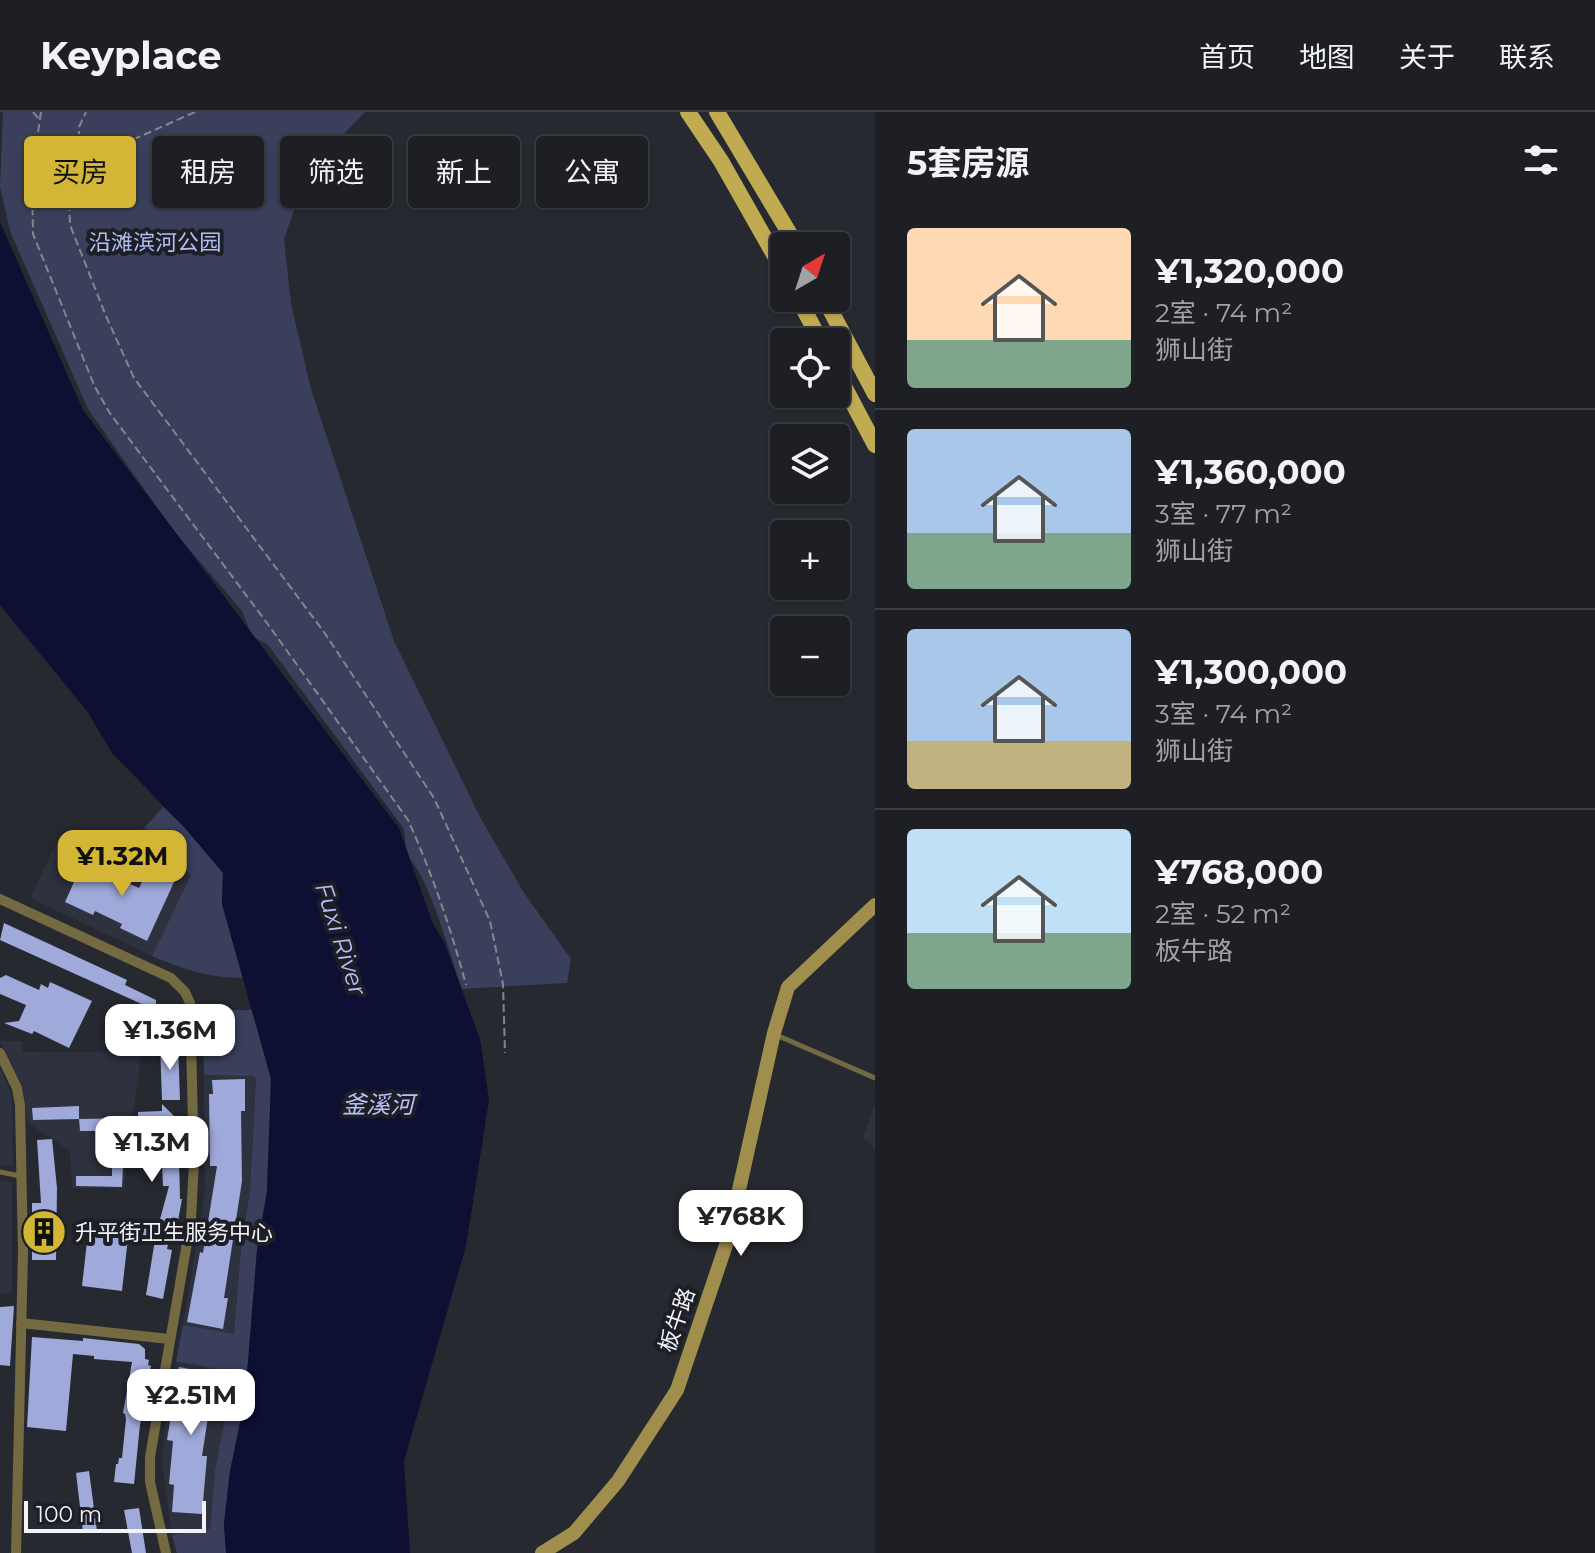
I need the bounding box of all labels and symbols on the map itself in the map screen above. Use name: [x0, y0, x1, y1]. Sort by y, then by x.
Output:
park label: 沿滩滨河公园: [89, 229, 221, 256]
north arrow: [770, 232, 850, 312]
pin: ¥1.32M: [57, 830, 187, 898]
water label: Fuxi River: [309, 879, 373, 1000]
pin: ¥1.36M: [105, 1004, 235, 1072]
water label: 釜溪河: [342, 1090, 418, 1119]
pin: ¥1.3M: [96, 1116, 208, 1184]
pin: ¥768K: [685, 1190, 797, 1258]
building icon: 升平街卫生服务中心: [20, 1208, 68, 1256]
place label: 升平街卫生服务中心: [75, 1219, 273, 1246]
street label: 板牛路: [653, 1284, 701, 1356]
pin: ¥2.51M: [126, 1369, 256, 1437]
scale bar: [24, 1497, 206, 1533]

